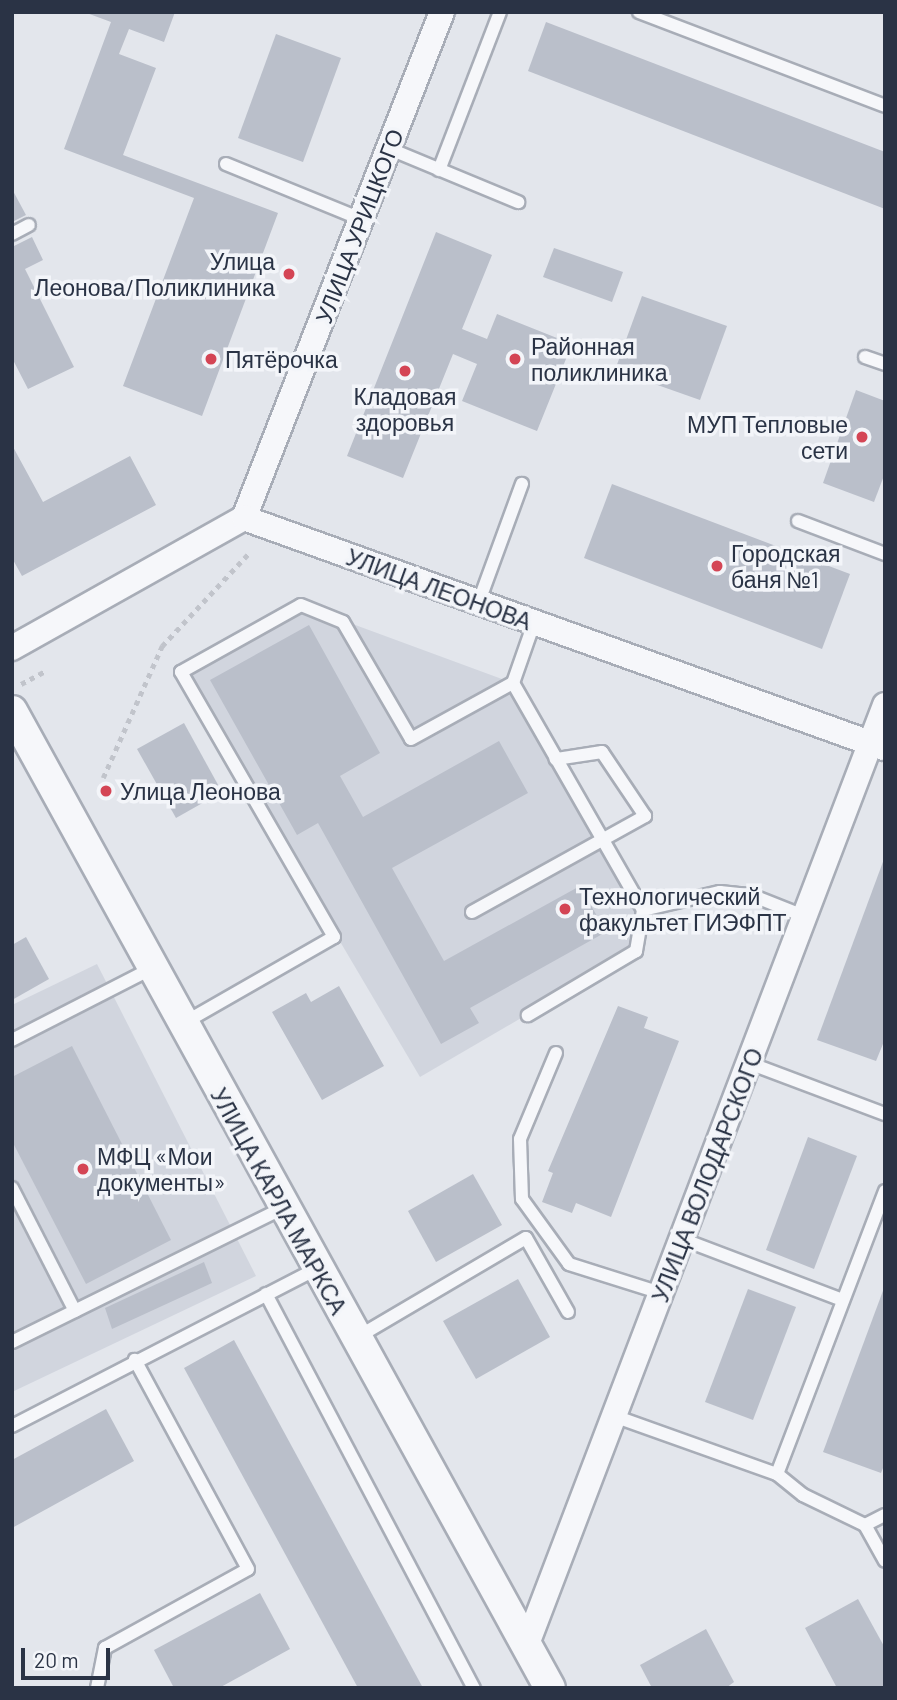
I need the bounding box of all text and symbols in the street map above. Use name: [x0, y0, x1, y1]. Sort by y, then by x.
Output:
street label: УЛИЦА УРИЦКОГО: [309, 125, 409, 327]
place label: Улица Леонова/Поликлиника: [34, 247, 275, 301]
marker: Улица Леонова/Поликлиника: [281, 266, 297, 282]
place label: Районная поликлиника: [531, 332, 668, 386]
place label: Пятёрочка: [225, 345, 338, 373]
marker: Районная поликлиника: [505, 349, 525, 369]
marker: Пятёрочка: [203, 351, 219, 367]
marker: Кладовая здоровья: [397, 363, 413, 379]
place label: Кладовая здоровья: [353, 382, 457, 436]
place label: МУП Тепловые сети: [687, 410, 848, 464]
marker: МУП Тепловые сети: [854, 429, 870, 445]
place label: Городская баня №1: [731, 539, 841, 593]
street label: УЛИЦА ЛЕОНОВА: [343, 543, 535, 635]
marker: Городская баня №1: [709, 558, 725, 574]
place label: Улица Леонова: [120, 777, 281, 805]
marker: Улица Леонова: [98, 783, 114, 799]
place label: Технологический факультет ГИЭФПТ: [579, 882, 787, 936]
marker: Технологический факультет ГИЭФПТ: [557, 901, 573, 917]
street label: УЛИЦА ВОЛОДАРСКОГО: [646, 1044, 768, 1306]
street label: УЛИЦА КАРЛА МАРКСА: [205, 1083, 353, 1319]
place label: МФЦ «Мои документы»: [97, 1142, 226, 1196]
marker: МФЦ «Мои документы»: [75, 1161, 91, 1177]
scale bar: [24, 1634, 114, 1678]
text: 20 m: [34, 1647, 79, 1672]

